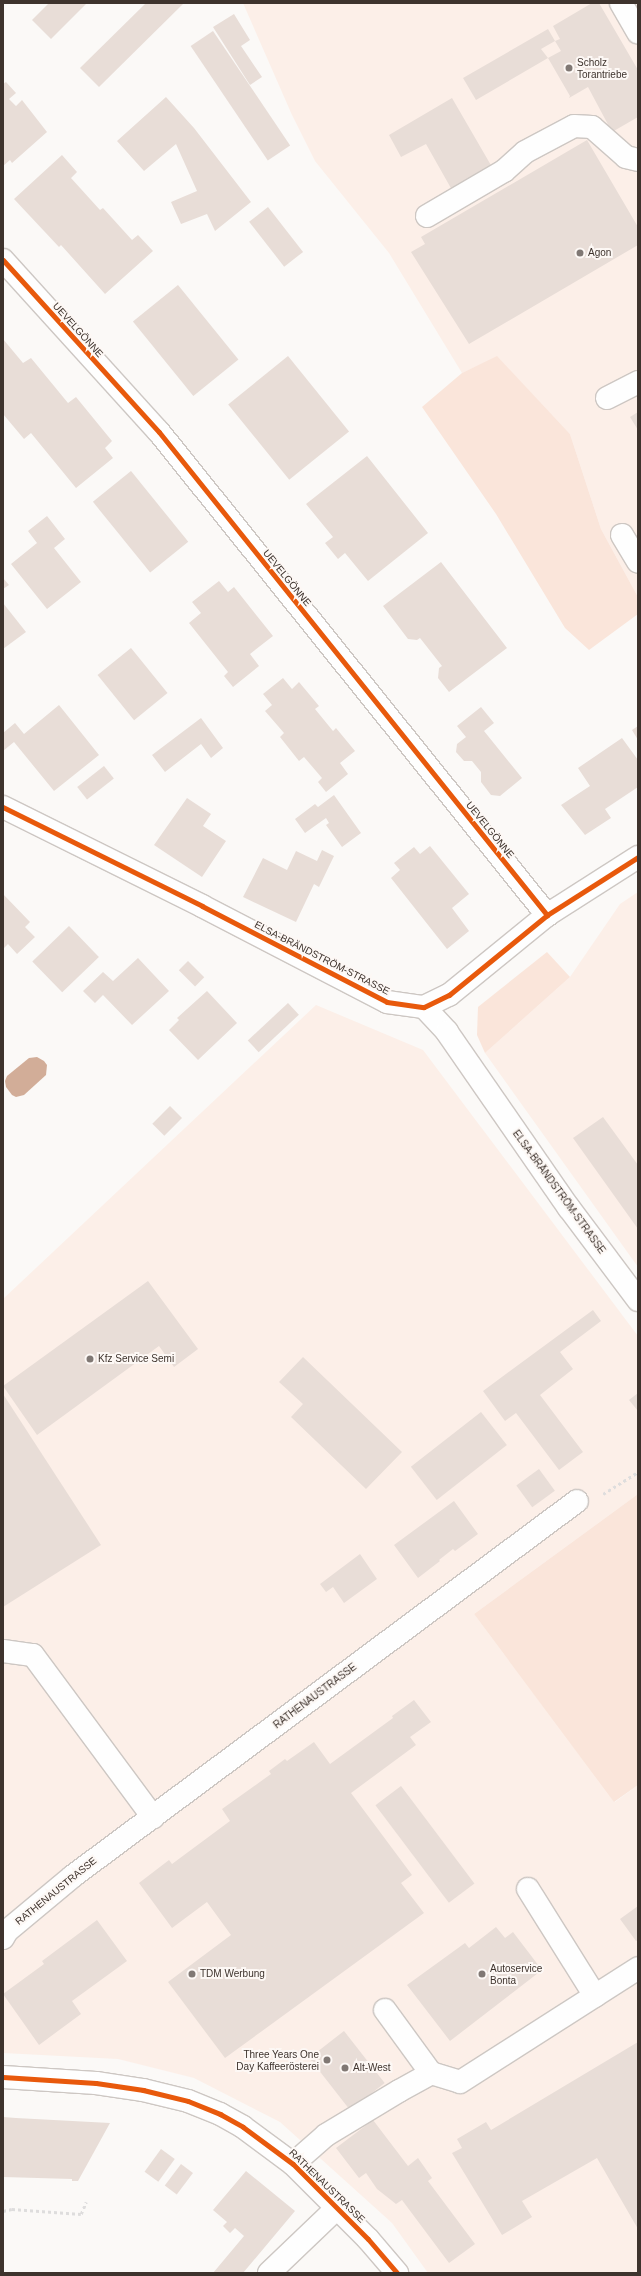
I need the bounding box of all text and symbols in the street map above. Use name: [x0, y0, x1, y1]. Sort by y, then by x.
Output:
place label: Scholz Torantriebe: [577, 56, 627, 80]
marker: Scholz Torantriebe: [564, 63, 574, 73]
place label: Agon: [588, 247, 611, 259]
marker: Agon: [575, 248, 585, 258]
street label: UEVELGÖNNE: [50, 300, 106, 360]
street label: UEVELGÖNNE: [260, 547, 314, 609]
street label: UEVELGÖNNE: [463, 799, 517, 861]
street label: ELSA-BRÄNDSTRÖM-STRASSE: [252, 919, 392, 997]
street label: ELSA-BRÄNDSTRÖM-STRASSE: [510, 1128, 608, 1256]
place label: Kfz Service Semi: [98, 1353, 174, 1365]
marker: Kfz Service Semi: [85, 1354, 95, 1364]
street label: RATHENAUSTRASSE: [271, 1661, 359, 1731]
street label: RATHENAUSTRASSE: [13, 1855, 99, 1927]
place label: Autoservice Bonta: [490, 1962, 542, 1986]
place label: TDM Werbung: [200, 1968, 265, 1980]
marker: TDM Werbung: [187, 1969, 197, 1979]
marker: Autoservice Bonta: [477, 1969, 487, 1979]
place label: Three Years One Day Kaffeerösterei: [236, 2048, 319, 2072]
marker: Three Years One Day Kaffeerösterei: [322, 2055, 332, 2065]
place label: Alt-West: [353, 2062, 391, 2074]
marker: Alt-West: [340, 2063, 350, 2073]
street label: RATHENAUSTRASSE: [287, 2147, 367, 2225]

